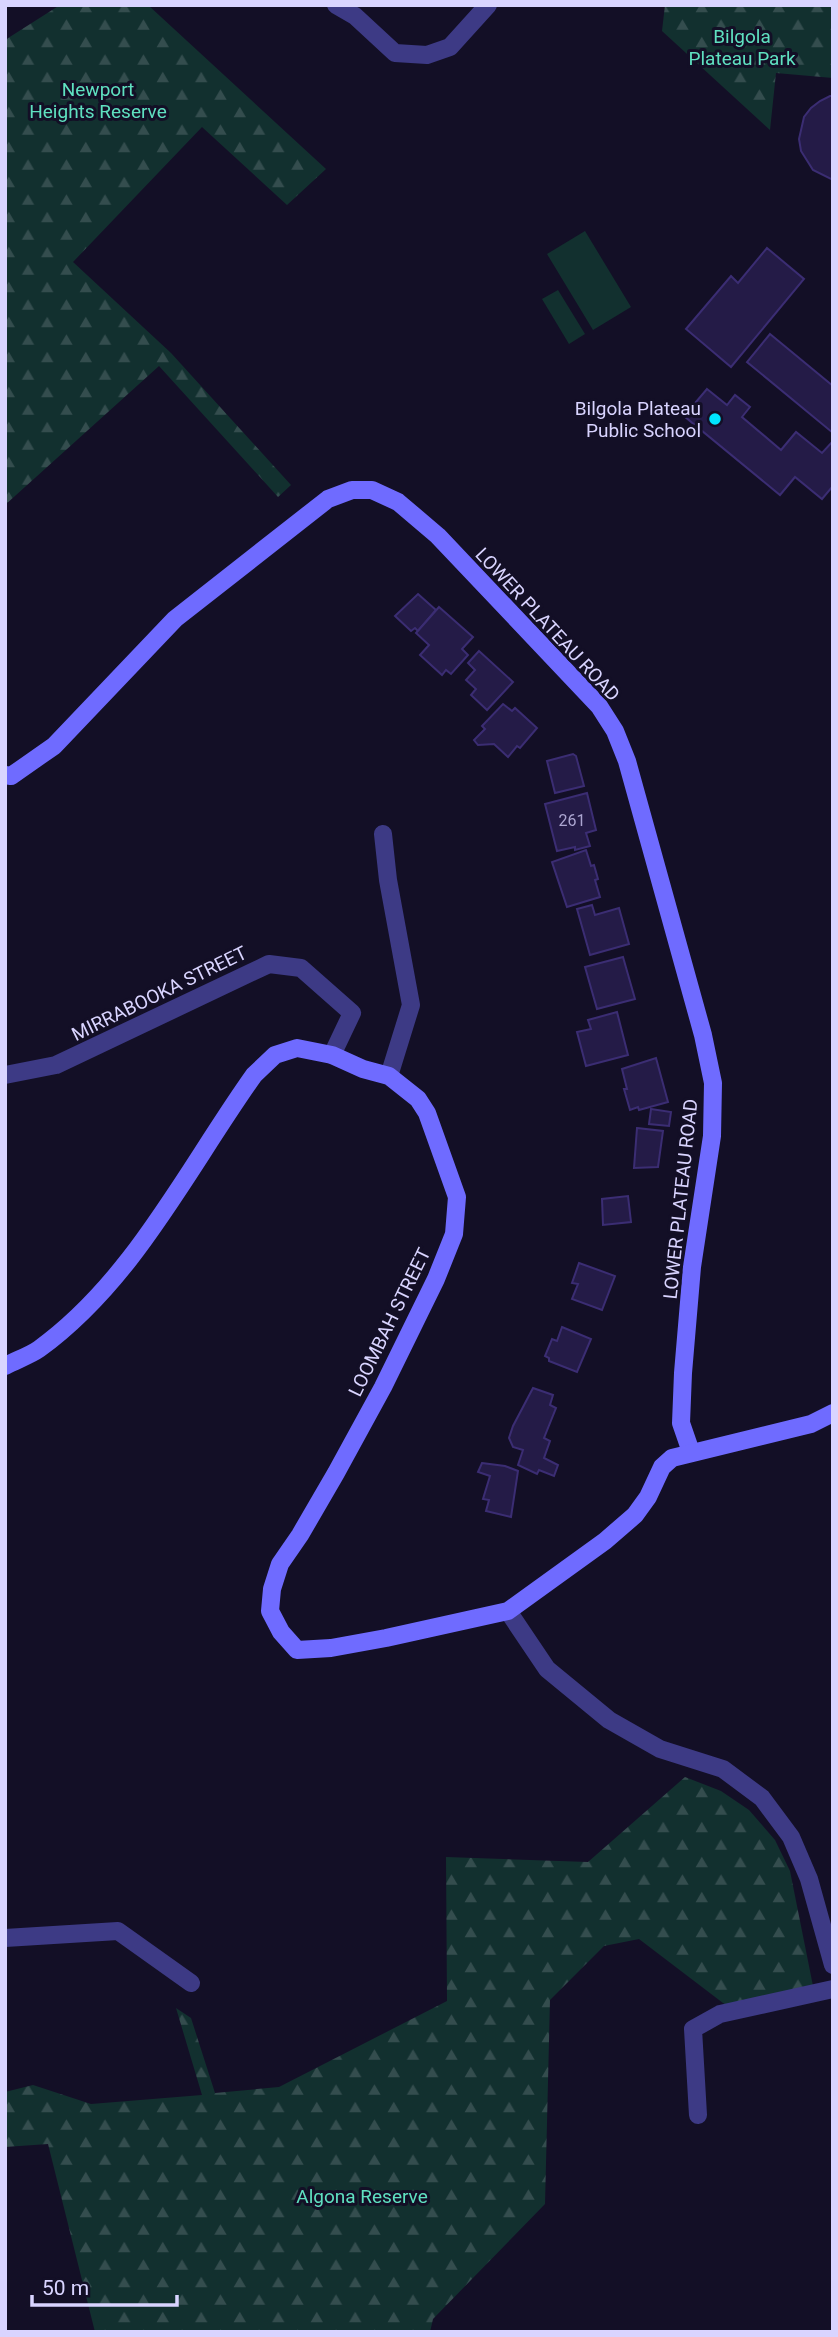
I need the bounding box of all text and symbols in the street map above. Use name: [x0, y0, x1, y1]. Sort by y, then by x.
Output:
park label: Bilgola Plateau Park: [688, 25, 796, 70]
park label: Newport Heights Reserve: [29, 78, 167, 123]
place label: Bilgola Plateau Public School: [575, 397, 701, 442]
marker: Bilgola Plateau Public School: [707, 411, 723, 427]
street label: LOWER PLATEAU ROAD: [471, 543, 625, 706]
house number: 261: [559, 811, 585, 830]
street label: MIRRABOOKA STREET: [68, 941, 251, 1046]
street label: LOWER PLATEAU ROAD: [659, 1098, 702, 1300]
street label: LOOMBAH STREET: [344, 1244, 435, 1400]
park label: Algona Reserve: [296, 2185, 428, 2208]
scale bar: [32, 2264, 177, 2308]
text: 50 m: [42, 2276, 89, 2300]

